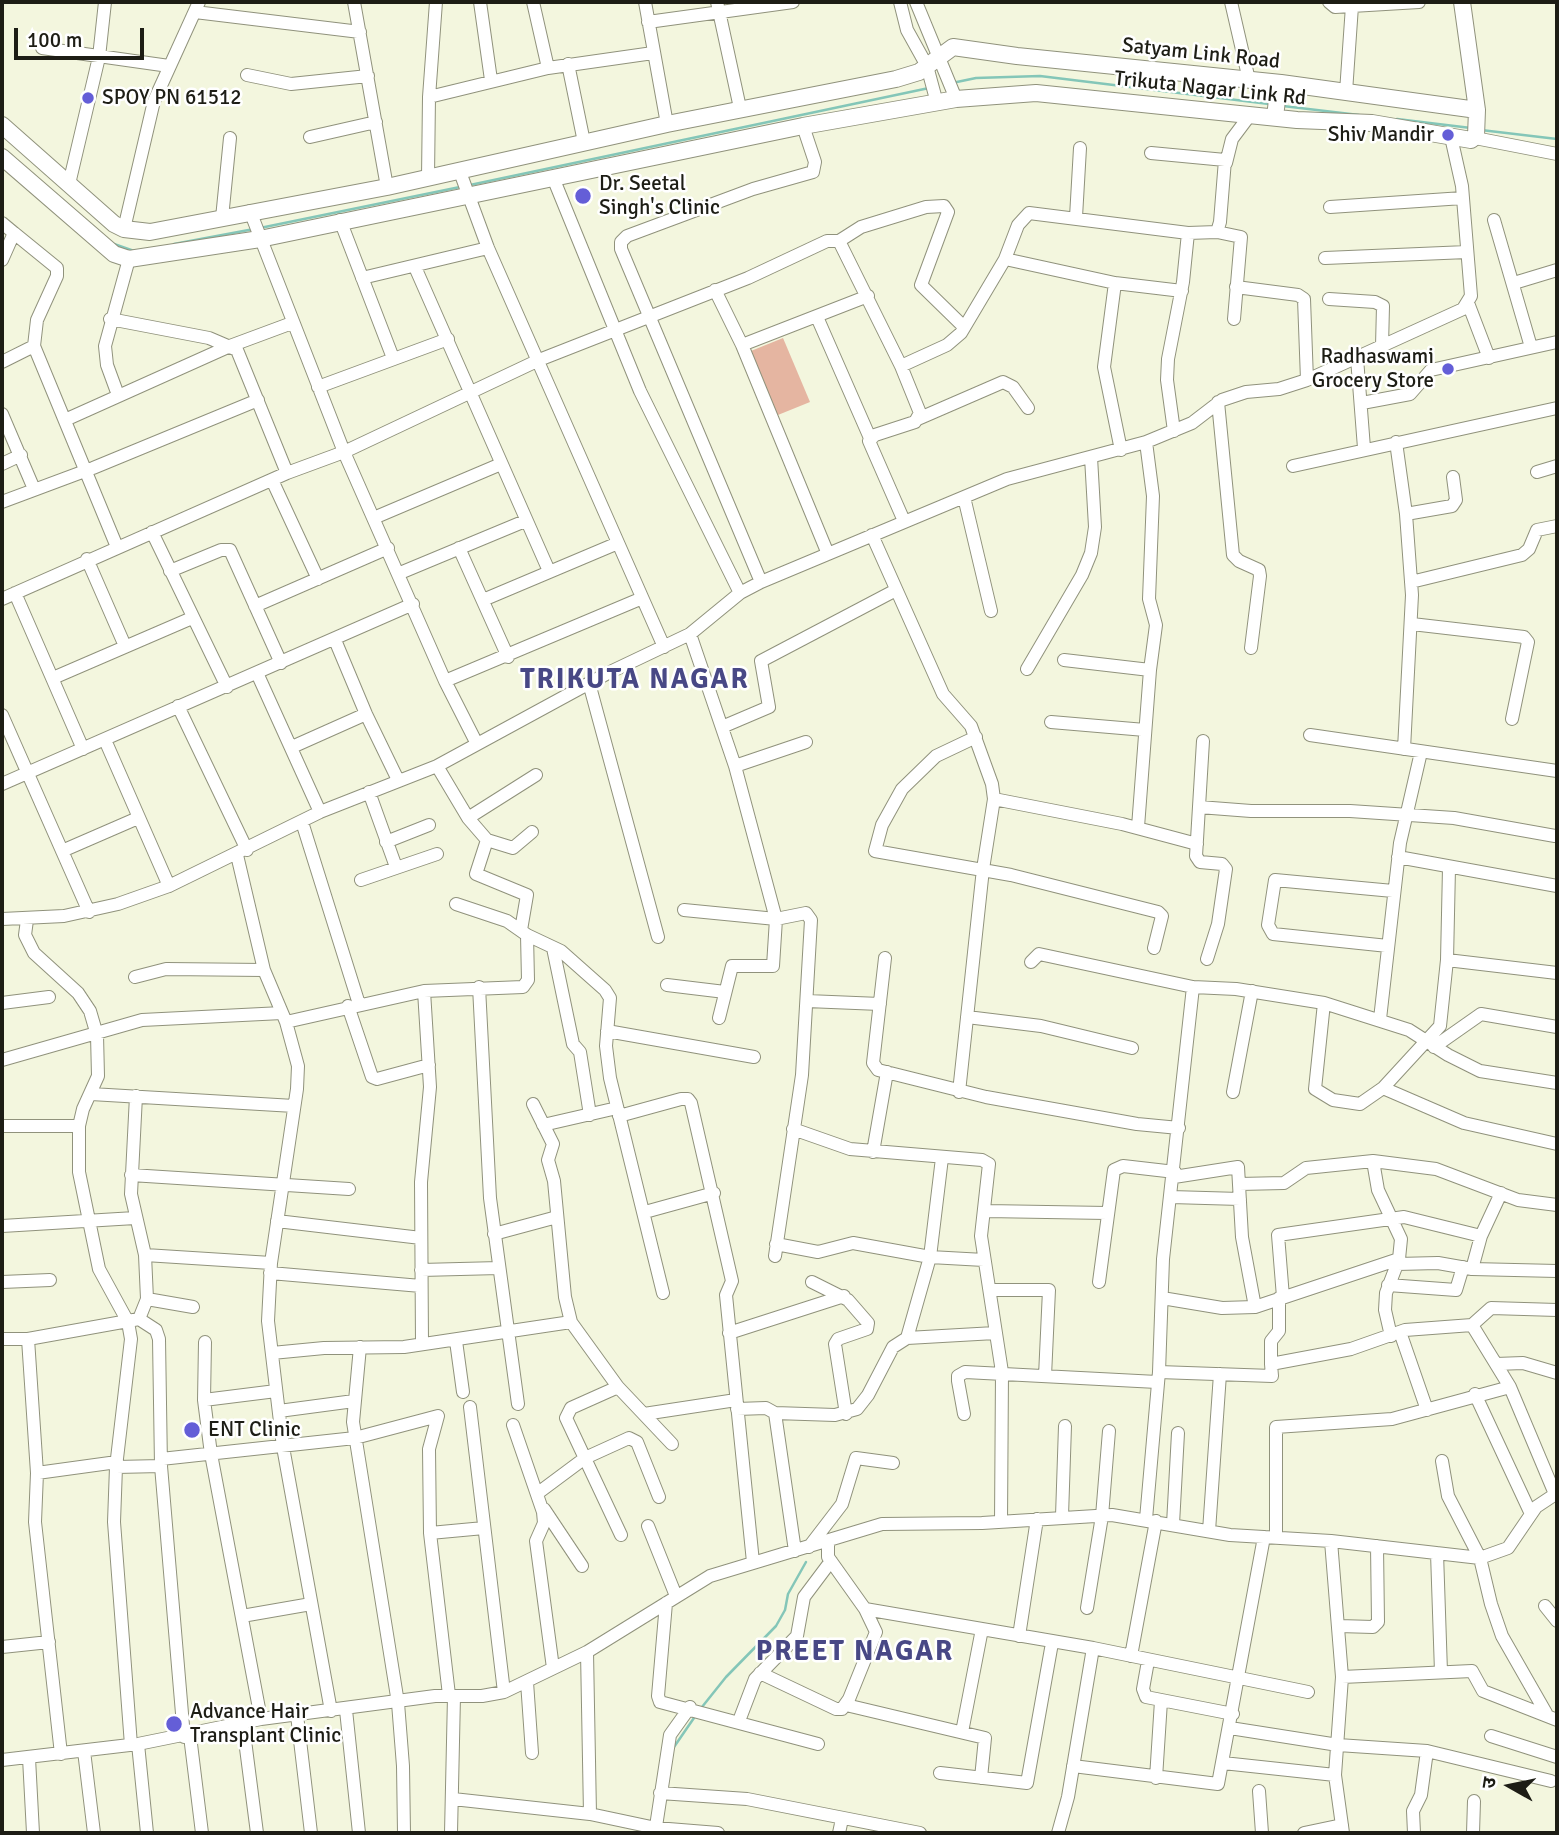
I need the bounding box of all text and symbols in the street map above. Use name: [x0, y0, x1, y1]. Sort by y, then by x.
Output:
scale bar: [18, 14, 147, 58]
text: 100 m: [27, 27, 82, 53]
street label: Satyam Link Road: [1121, 33, 1281, 75]
street label: Trikuta Nagar Link Rd: [1113, 66, 1307, 112]
place label: SPOY PN 61512: [102, 85, 242, 111]
marker: SPOY PN 61512: [80, 90, 96, 106]
place label: Shiv Mandir: [1328, 122, 1434, 148]
marker: Shiv Mandir: [1440, 127, 1456, 143]
place label: Dr. Seetal Singh's Clinic: [599, 171, 720, 221]
marker: Dr. Seetal Singh's Clinic: [573, 186, 593, 206]
place label: Radhaswami Grocery Store: [1312, 344, 1434, 394]
marker: Radhaswami Grocery Store: [1440, 361, 1456, 377]
district label: TRIKUTA NAGAR: [522, 664, 748, 698]
place label: ENT Clinic: [208, 1417, 301, 1443]
marker: ENT Clinic: [182, 1420, 202, 1440]
district label: PREET NAGAR: [757, 1636, 953, 1670]
place label: Advance Hair Transplant Clinic: [190, 1699, 341, 1749]
marker: Advance Hair Transplant Clinic: [164, 1714, 184, 1734]
north arrow: [1475, 1751, 1545, 1821]
text: उ: [1477, 1775, 1502, 1790]

